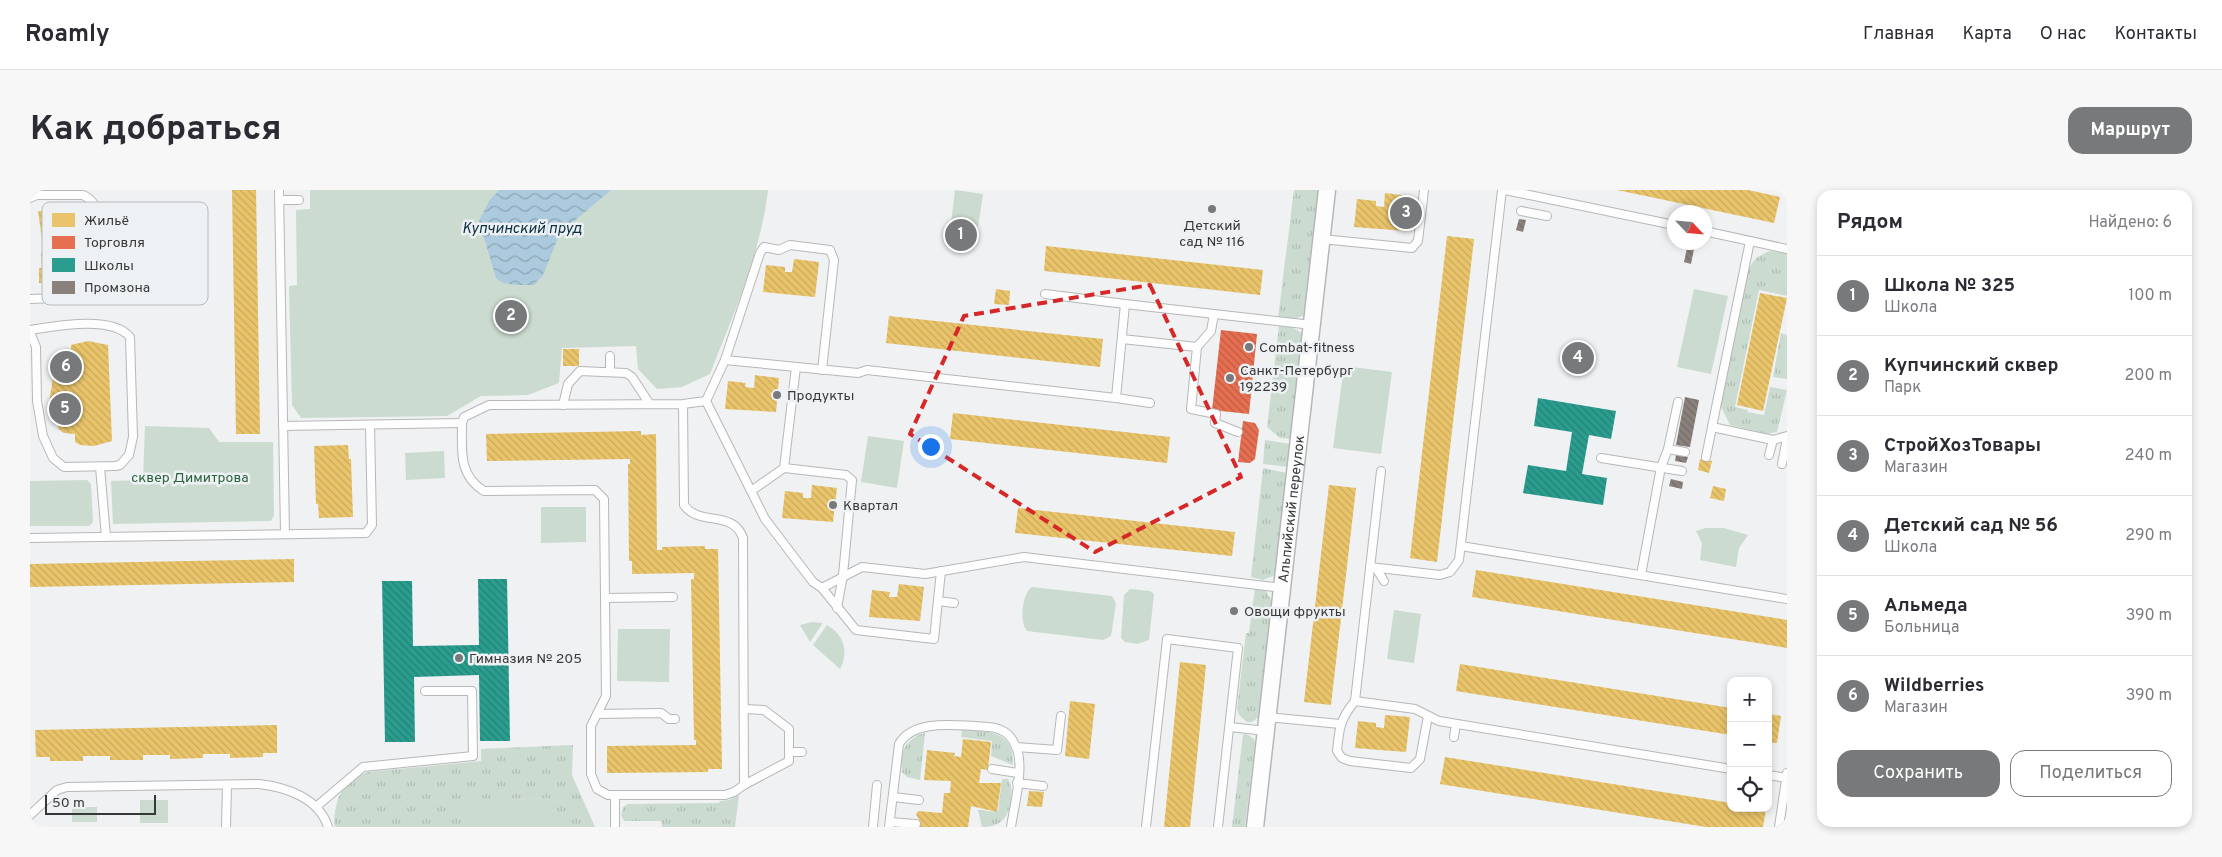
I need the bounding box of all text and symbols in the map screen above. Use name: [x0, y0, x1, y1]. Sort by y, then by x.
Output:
text: Roamly: [25, 20, 110, 50]
text: Главная: [1863, 23, 1934, 46]
text: Карта: [1962, 23, 2012, 46]
text: О нас: [2040, 23, 2086, 46]
text: Контакты: [2114, 23, 2197, 46]
button: Маршрут: [2068, 107, 2192, 154]
text: Как добраться: [30, 108, 282, 152]
pin: 3: [1390, 194, 1422, 232]
legend: [42, 202, 208, 305]
marker: Детский сад № 116: [1206, 203, 1218, 215]
north arrow: [1667, 205, 1712, 250]
text: Рядом: [1837, 209, 1903, 236]
text: Жильё: [84, 213, 129, 230]
text: Найдено: 6: [2089, 213, 2172, 233]
pin: 1: [945, 216, 977, 254]
place label: Детский сад № 116: [1179, 218, 1245, 251]
water label: Купчинский пруд: [462, 220, 582, 239]
text: Торговля: [84, 235, 145, 252]
text: Школы: [84, 258, 134, 275]
text: Школа № 325: [1884, 274, 2015, 298]
text: Промзона: [84, 280, 150, 297]
text: 1: [1850, 286, 1856, 306]
text: 100 m: [2128, 286, 2172, 306]
pin: 2: [495, 297, 527, 335]
text: Школа: [1884, 298, 1937, 318]
pin: 4: [1562, 339, 1594, 377]
place label: Combat-fitness: [1259, 340, 1355, 357]
marker: Combat-fitness: [1243, 341, 1255, 353]
pin: 6: [50, 348, 82, 386]
text: Купчинский сквер: [1884, 354, 2058, 378]
place label: Санкт-Петербург 192239: [1240, 363, 1353, 396]
text: 2: [1848, 366, 1858, 386]
text: 200 m: [2124, 366, 2172, 386]
marker: Санкт-Петербург 192239: [1224, 372, 1236, 384]
text: Парк: [1884, 378, 1921, 398]
place label: Продукты: [787, 388, 854, 405]
marker: Продукты: [771, 389, 783, 401]
pin: 5: [49, 390, 81, 428]
your location: [918, 434, 944, 460]
street label: Альпийский переулок: [1276, 434, 1309, 584]
text: СтройХозТовары: [1884, 434, 2041, 458]
text: 3: [1848, 446, 1858, 466]
text: 240 m: [2125, 446, 2172, 466]
text: Магазин: [1884, 458, 1948, 478]
park label: сквер Димитрова: [131, 470, 249, 487]
place label: Квартал: [843, 498, 898, 515]
marker: Квартал: [827, 499, 839, 511]
text: Детский сад № 56: [1884, 514, 2058, 538]
text: 4: [1848, 526, 1858, 546]
text: 290 m: [2125, 526, 2172, 546]
text: Школа: [1884, 538, 1937, 558]
text: Альмеда: [1884, 594, 1968, 618]
place label: Овощи фрукты: [1244, 604, 1346, 621]
marker: Овощи фрукты: [1228, 605, 1240, 617]
text: 5: [1848, 606, 1858, 626]
text: 390 m: [2126, 606, 2172, 626]
text: Больница: [1884, 618, 1959, 638]
place label: Гимназия № 205: [469, 651, 582, 668]
marker: Гимназия № 205: [453, 652, 465, 664]
text: Wildberries: [1884, 674, 1984, 698]
map controls: [1727, 677, 1772, 812]
button: +: [1727, 677, 1772, 722]
text: 6: [1848, 686, 1858, 706]
text: 390 m: [2126, 686, 2172, 706]
text: Магазин: [1884, 698, 1948, 718]
button: −: [1727, 722, 1772, 767]
button: Сохранить: [1837, 750, 2000, 797]
button: Поделиться: [2010, 750, 2172, 797]
button: locate: [1727, 767, 1772, 812]
scale bar: [45, 792, 156, 815]
text: 50 m: [52, 795, 85, 812]

